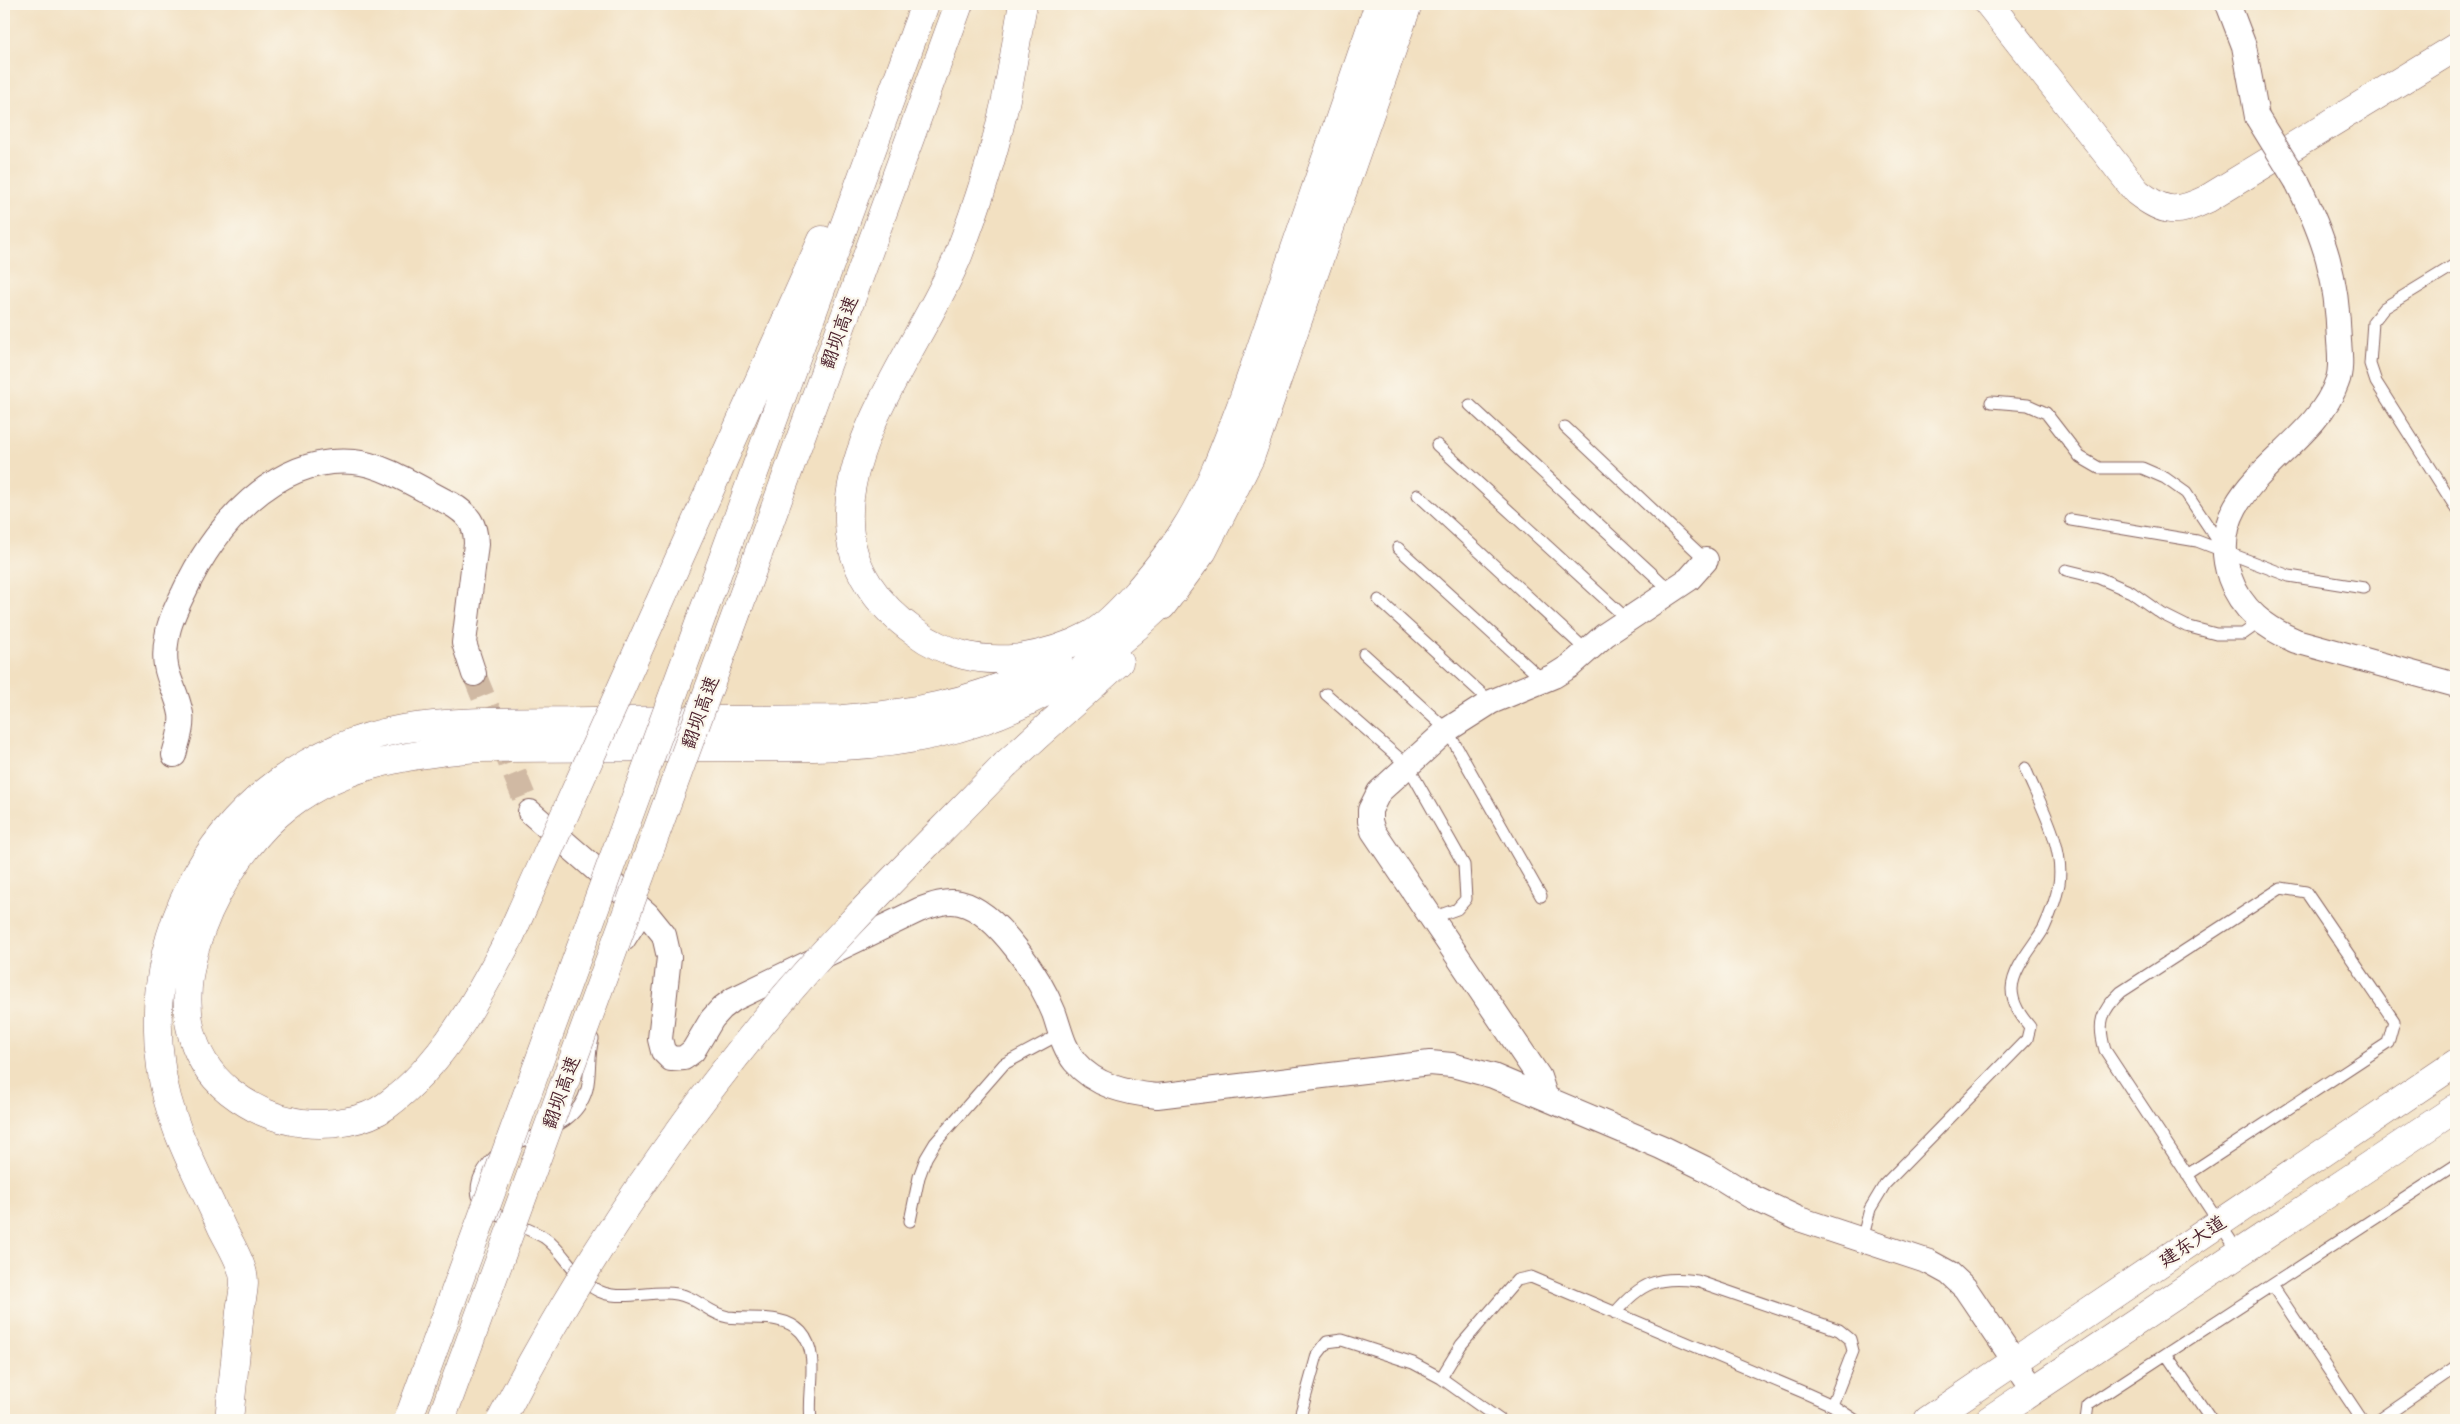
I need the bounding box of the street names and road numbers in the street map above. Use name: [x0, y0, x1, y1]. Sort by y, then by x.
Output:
street label: 翻坝高速: [815, 292, 863, 372]
street label: 翻坝高速: [676, 672, 724, 752]
street label: 翻坝高速: [537, 1052, 585, 1132]
street label: 建东大道: [2154, 1210, 2230, 1272]

